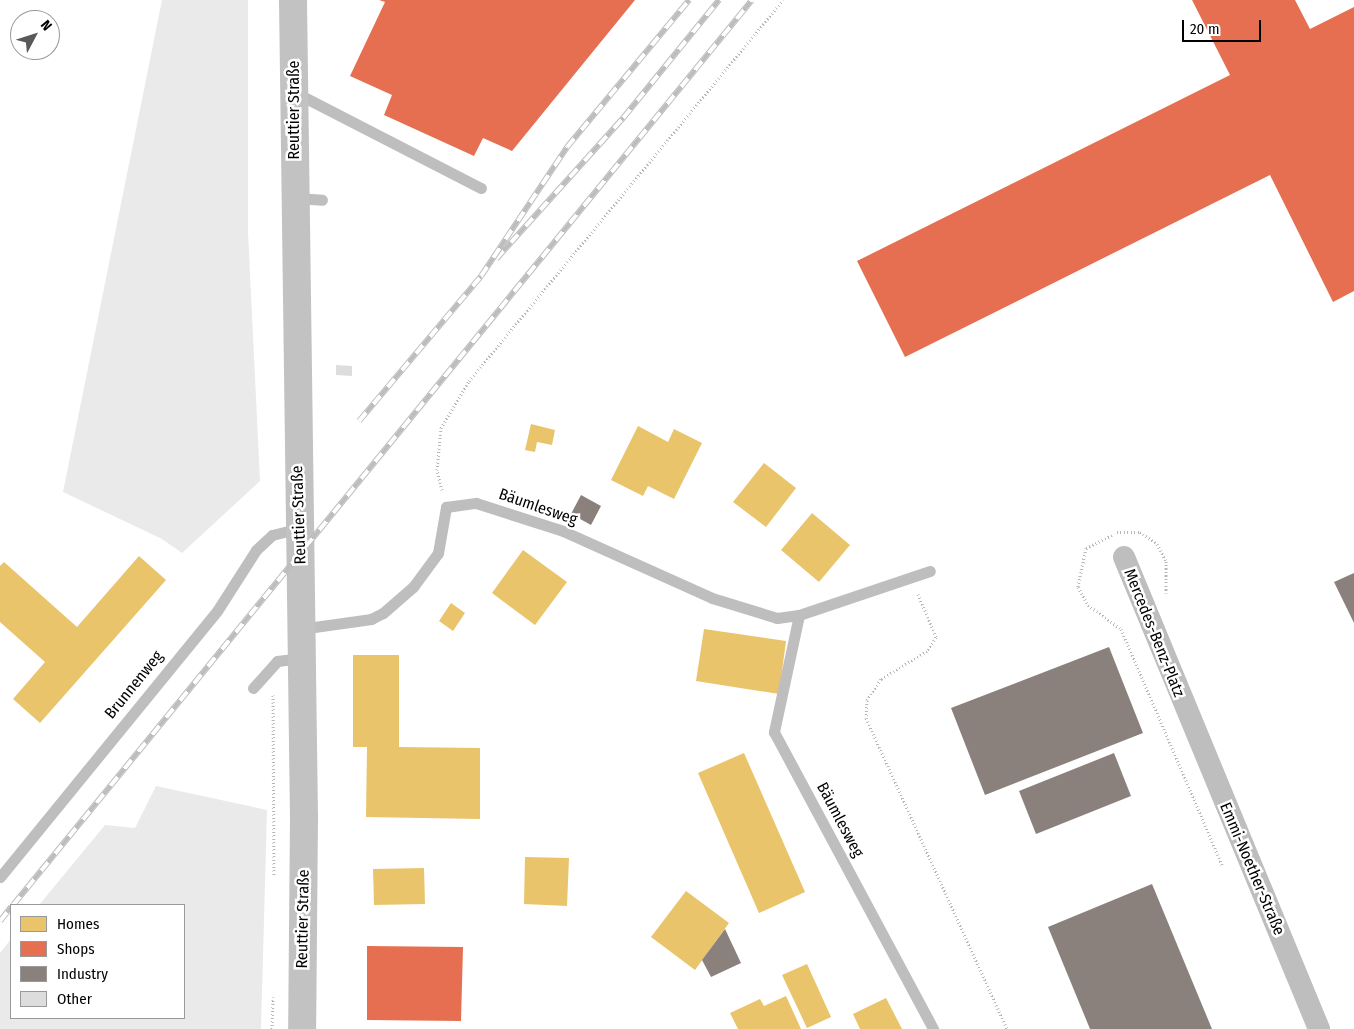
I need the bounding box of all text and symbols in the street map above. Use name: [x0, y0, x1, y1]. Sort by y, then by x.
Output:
north arrow: [10, 10, 60, 60]
scale bar: [1184, 10, 1263, 42]
text: N: [37, 17, 55, 34]
text: 20 m: [1190, 20, 1220, 38]
street label: Reuttier Straße: [284, 60, 304, 160]
street label: Reuttier Straße: [288, 465, 310, 565]
street label: Bäumlesweg: [496, 485, 580, 529]
street label: Mercedes-Benz-Platz: [1120, 566, 1188, 700]
street label: Brunnenweg: [101, 647, 167, 723]
street label: Bäumlesweg: [812, 779, 868, 861]
street label: Emmi-Noether-Straße: [1215, 800, 1289, 938]
street label: Reuttier Straße: [293, 869, 313, 969]
legend: [10, 904, 185, 1019]
text: Homes: [57, 915, 99, 933]
text: Shops: [57, 940, 95, 958]
text: Industry: [57, 965, 108, 983]
text: Other: [57, 990, 92, 1008]

